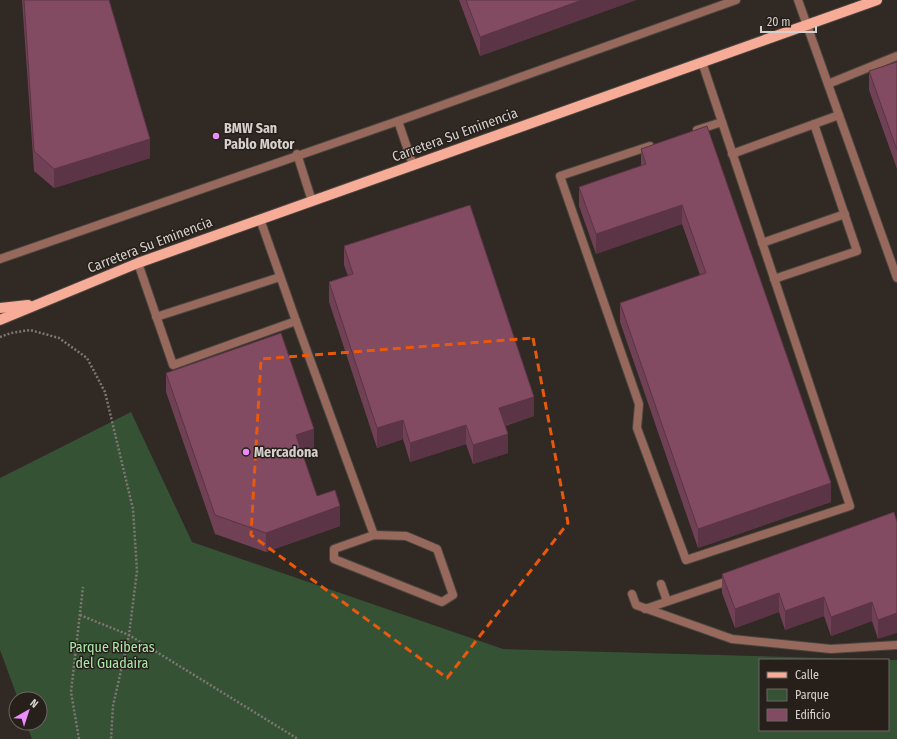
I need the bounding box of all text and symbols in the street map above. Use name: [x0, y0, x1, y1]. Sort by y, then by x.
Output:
scale bar: [761, 8, 816, 34]
text: 20 m: [767, 15, 791, 29]
street label: Carretera Su Eminencia: [390, 104, 520, 166]
place label: BMW San Pablo Motor: [224, 120, 295, 153]
marker: BMW San Pablo Motor: [211, 131, 221, 141]
street label: Carretera Su Eminencia: [85, 213, 215, 277]
place label: Mercadona: [254, 444, 318, 461]
marker: Mercadona: [241, 447, 251, 457]
park label: Parque Riberas del Guadaira: [69, 639, 155, 672]
legend: [759, 659, 889, 731]
text: Calle: [795, 668, 819, 682]
text: Parque: [795, 688, 829, 702]
north arrow: [8, 691, 48, 731]
text: N: [27, 696, 41, 711]
text: Edificio: [795, 708, 831, 722]

